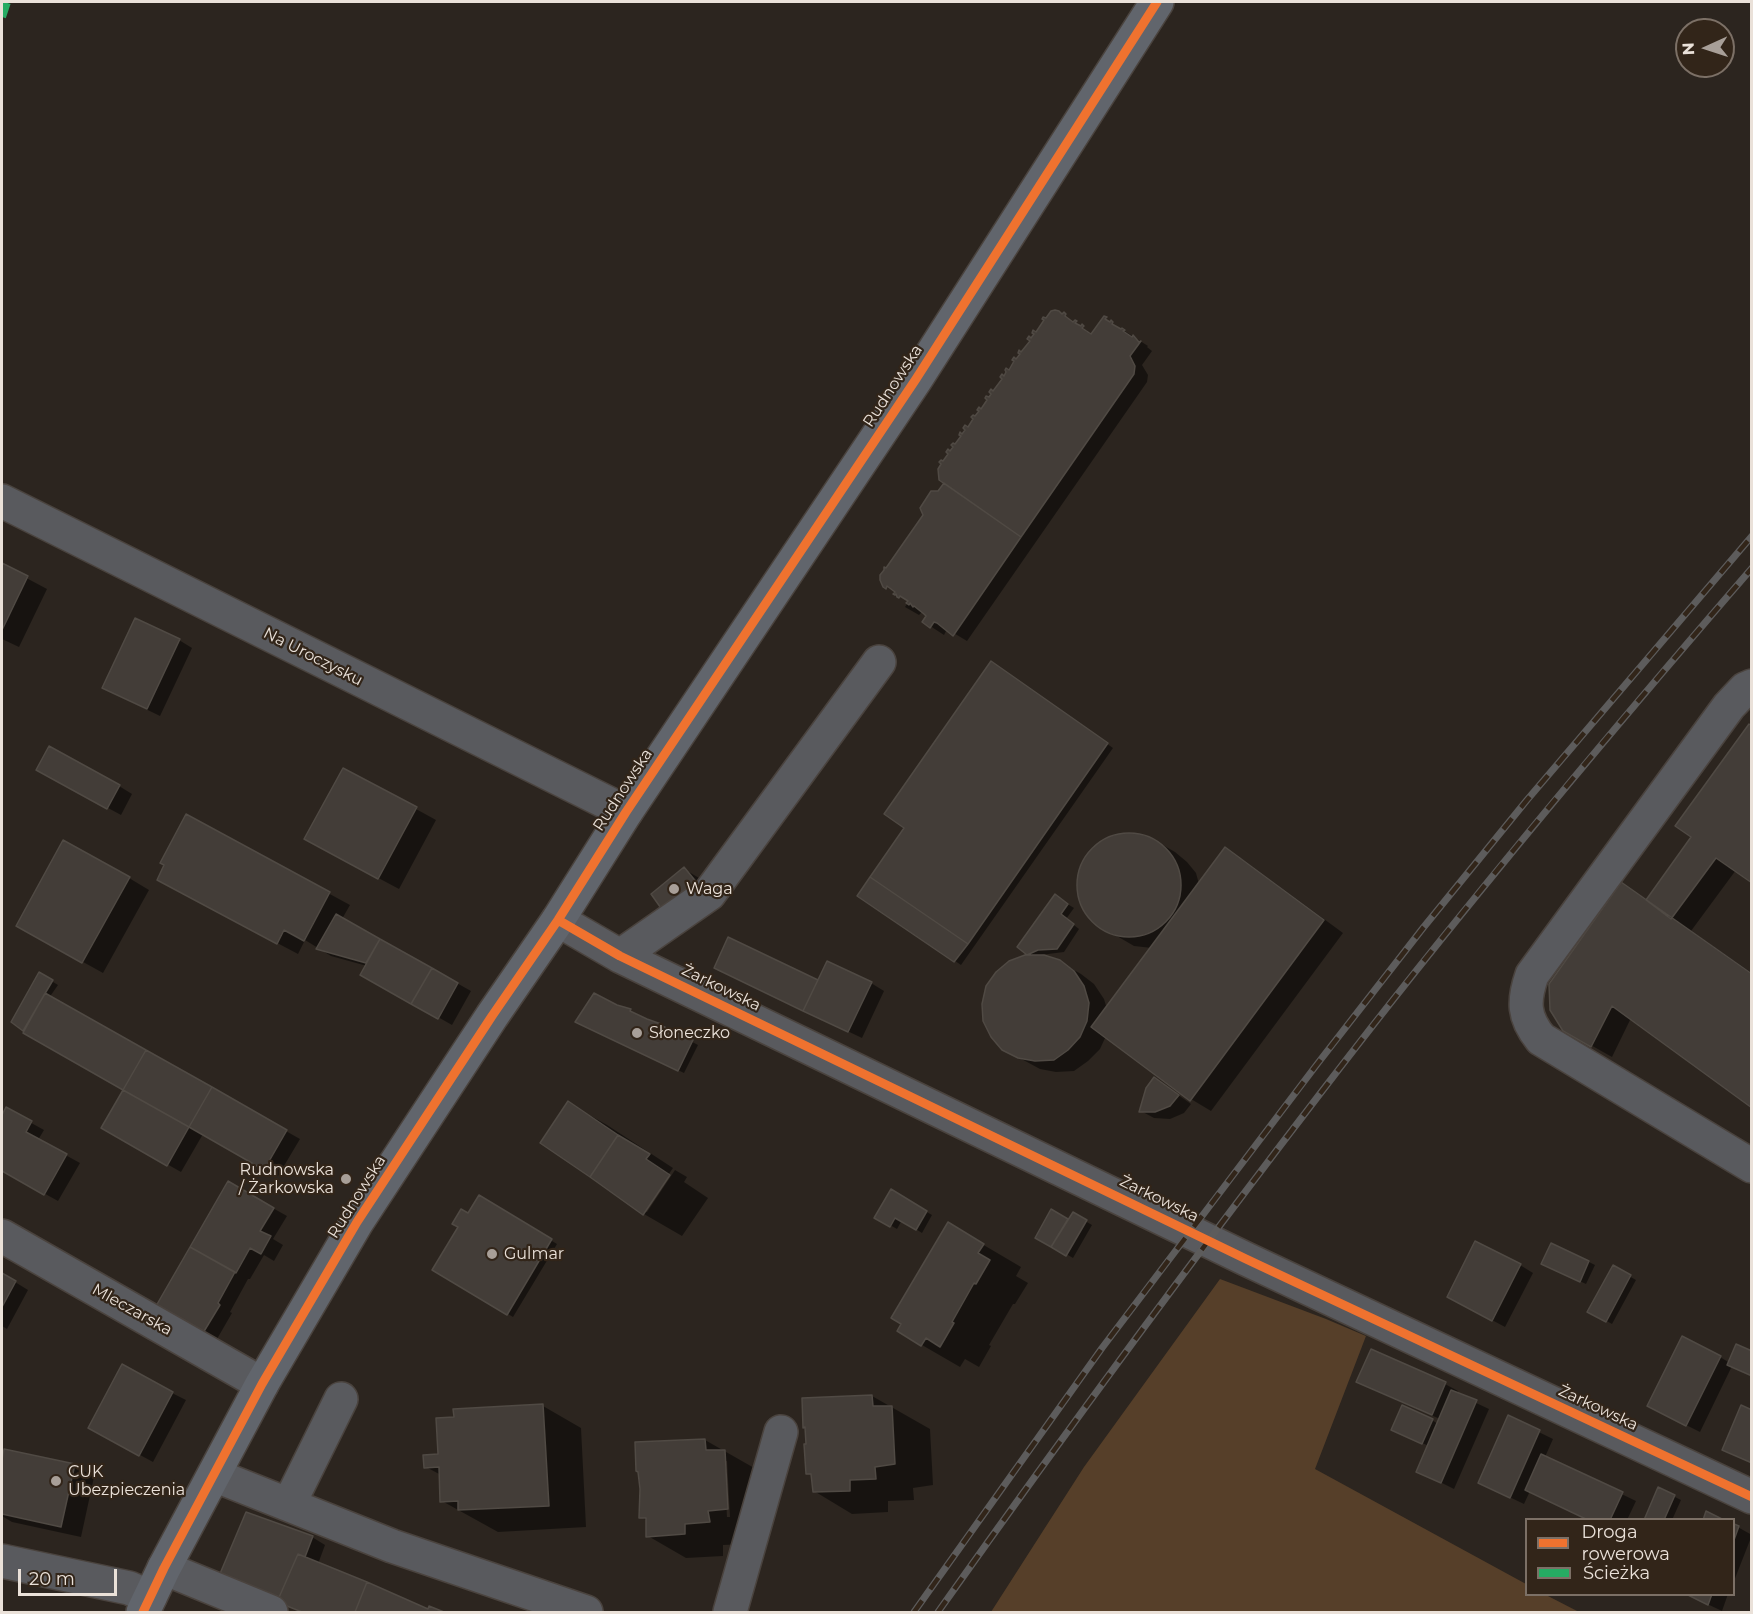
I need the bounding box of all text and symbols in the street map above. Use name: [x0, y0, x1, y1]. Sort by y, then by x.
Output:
north arrow: [1675, 18, 1735, 78]
text: N: [1679, 42, 1698, 56]
street label: Rudnowska: [859, 341, 927, 431]
street label: Na Uroczysku: [260, 624, 366, 690]
street label: Rudnowska: [589, 745, 657, 835]
place label: Waga: [686, 879, 733, 899]
marker: Waga: [667, 882, 681, 896]
street label: Żarkowska: [678, 961, 764, 1015]
place label: Słoneczko: [649, 1023, 730, 1043]
marker: Słoneczko: [630, 1026, 644, 1040]
street label: Rudnowska: [324, 1152, 390, 1242]
place label: Rudnowska / Żarkowska: [239, 1160, 334, 1198]
marker: Rudnowska / Żarkowska: [339, 1172, 353, 1186]
street label: Żarkowska: [1116, 1172, 1202, 1226]
place label: Gulmar: [504, 1244, 564, 1264]
marker: Gulmar: [485, 1247, 499, 1261]
street label: Mleczarska: [89, 1280, 175, 1340]
street label: Żarkowska: [1555, 1381, 1641, 1435]
place label: CUK Ubezpieczenia: [68, 1462, 185, 1500]
marker: CUK Ubezpieczenia: [49, 1474, 63, 1488]
legend: [1525, 1518, 1735, 1596]
text: Droga rowerowa: [1581, 1521, 1670, 1565]
scale bar: [21, 1557, 120, 1595]
text: Ścieżka: [1583, 1562, 1650, 1584]
text: 20 m: [29, 1568, 75, 1590]

